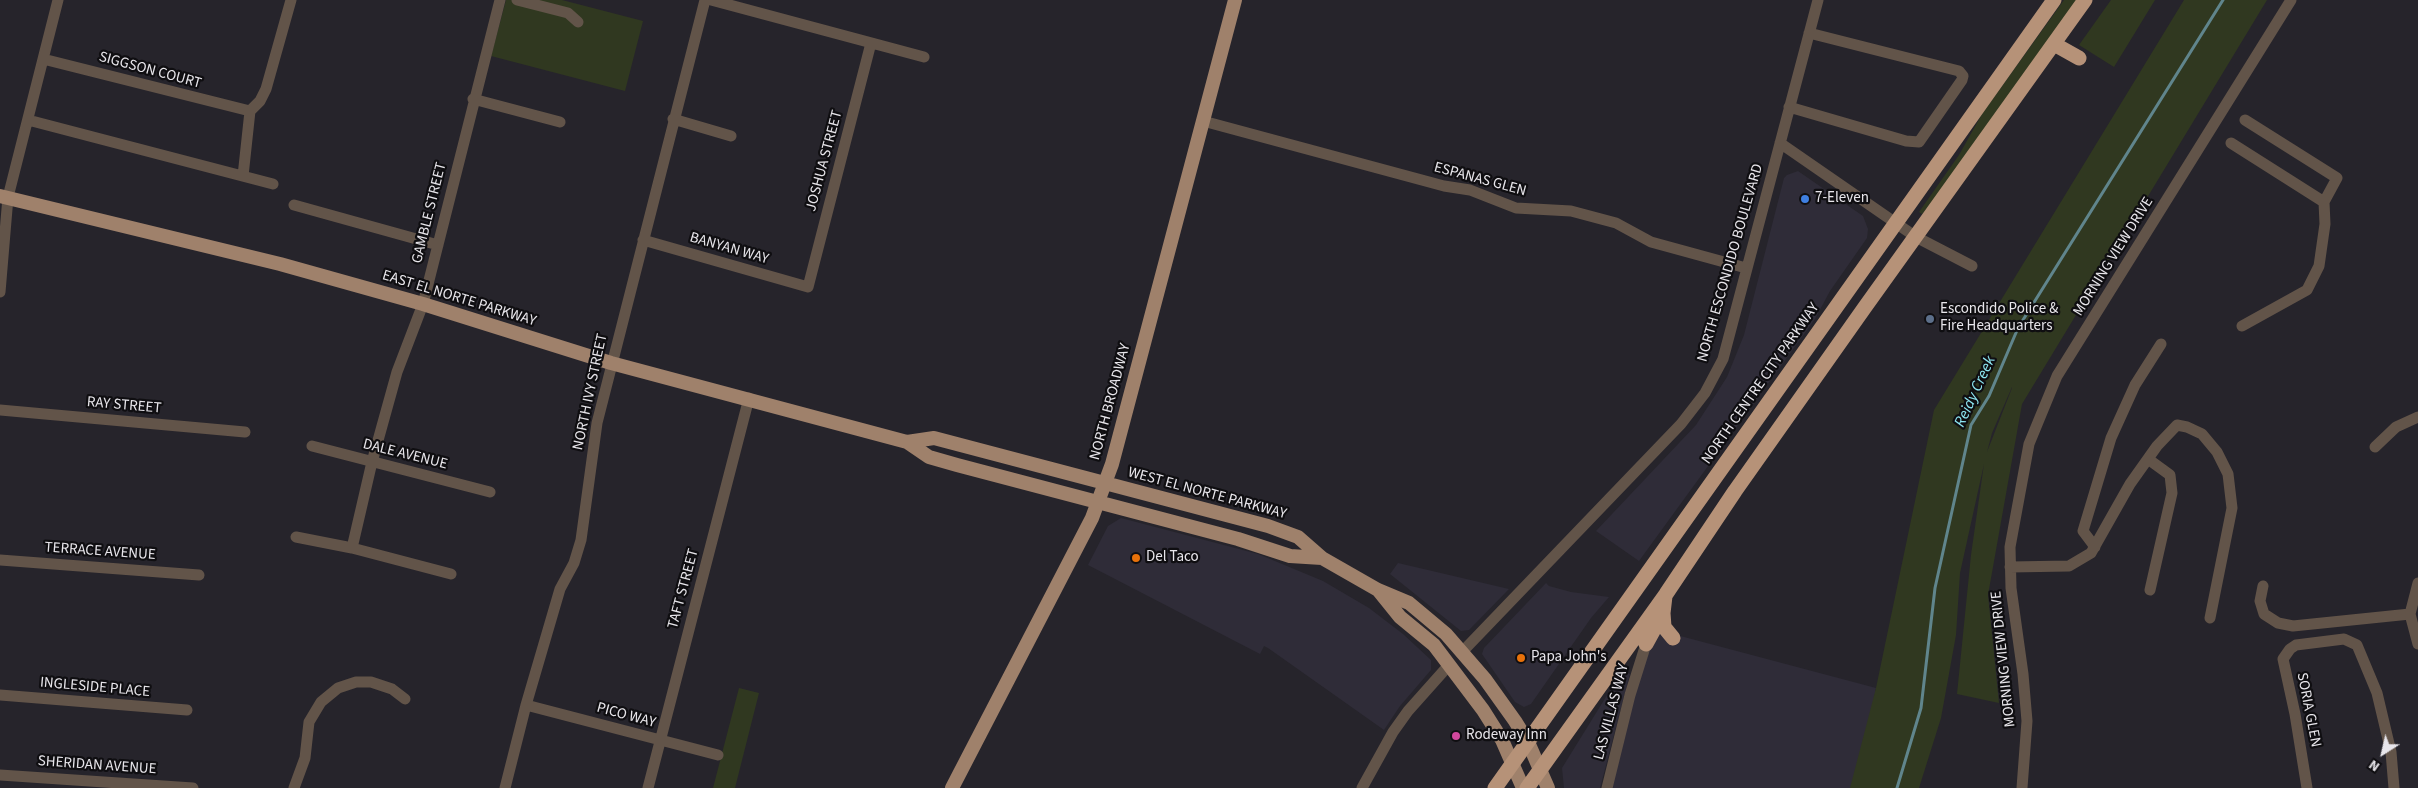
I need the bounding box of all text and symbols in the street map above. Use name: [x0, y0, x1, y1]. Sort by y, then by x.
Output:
street label: SIGGSON COURT: [97, 49, 203, 93]
street label: JOSHUA STREET: [803, 109, 847, 213]
street label: ESPANAS GLEN: [1432, 159, 1528, 201]
street label: GAMBLE STREET: [409, 161, 451, 265]
street label: NORTH ESCONDIDO BOULEVARD: [1694, 162, 1768, 364]
place label: 7-Eleven: [1815, 190, 1869, 208]
marker: 7-Eleven: [1799, 193, 1811, 205]
street label: MORNING VIEW DRIVE: [2070, 194, 2158, 320]
street label: BANYAN WAY: [687, 229, 771, 269]
street label: EAST EL NORTE PARKWAY: [380, 267, 538, 331]
street label: NORTH CENTRE CITY PARKWAY: [1698, 300, 1824, 468]
place label: Escondido Police & Fire Headquarters: [1940, 301, 2058, 336]
marker: Escondido Police & Fire Headquarters: [1924, 313, 1936, 325]
street label: NORTH IVY STREET: [570, 332, 612, 452]
street label: NORTH BROADWAY: [1087, 342, 1135, 462]
water label: Reidy Creek: [1951, 353, 2001, 431]
street label: RAY STREET: [86, 394, 162, 418]
street label: DALE AVENUE: [361, 436, 449, 474]
street label: WEST EL NORTE PARKWAY: [1126, 464, 1288, 524]
street label: TERRACE AVENUE: [44, 539, 156, 565]
street label: TAFT STREET: [665, 547, 703, 631]
place label: Del Taco: [1146, 549, 1199, 567]
marker: Del Taco: [1130, 552, 1142, 564]
street label: MORNING VIEW DRIVE: [1988, 590, 2020, 728]
place label: Papa John's: [1531, 649, 1606, 667]
marker: Papa John's: [1515, 652, 1527, 664]
street label: LAS VILLAS WAY: [1591, 662, 1633, 762]
street label: SORIA GLEN: [2292, 671, 2324, 749]
street label: INGLESIDE PLACE: [39, 674, 151, 702]
street label: PICO WAY: [594, 699, 658, 733]
place label: Rodeway Inn: [1466, 727, 1547, 745]
north arrow: [2358, 728, 2408, 778]
marker: Rodeway Inn: [1450, 730, 1462, 742]
street label: SHERIDAN AVENUE: [37, 753, 157, 779]
text: N: [2365, 754, 2384, 776]

